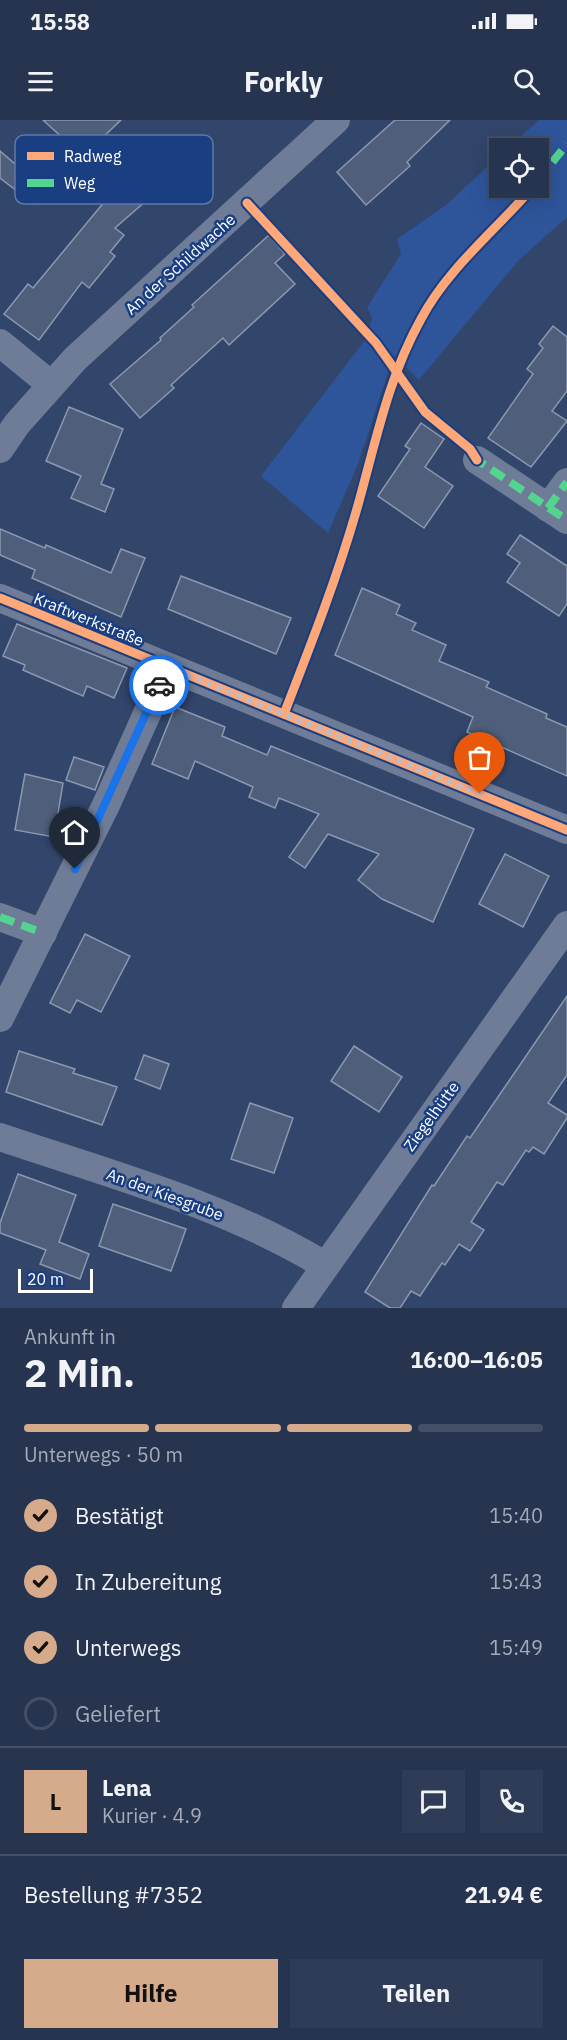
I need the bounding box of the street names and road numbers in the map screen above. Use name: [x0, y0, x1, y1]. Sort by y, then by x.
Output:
street label: An der Schildwache: [121, 209, 239, 319]
street label: Kraftwerkstraße: [31, 588, 147, 650]
street label: Ziegelhütte: [399, 1077, 463, 1155]
street label: An der Kiesgrube: [104, 1164, 226, 1224]

